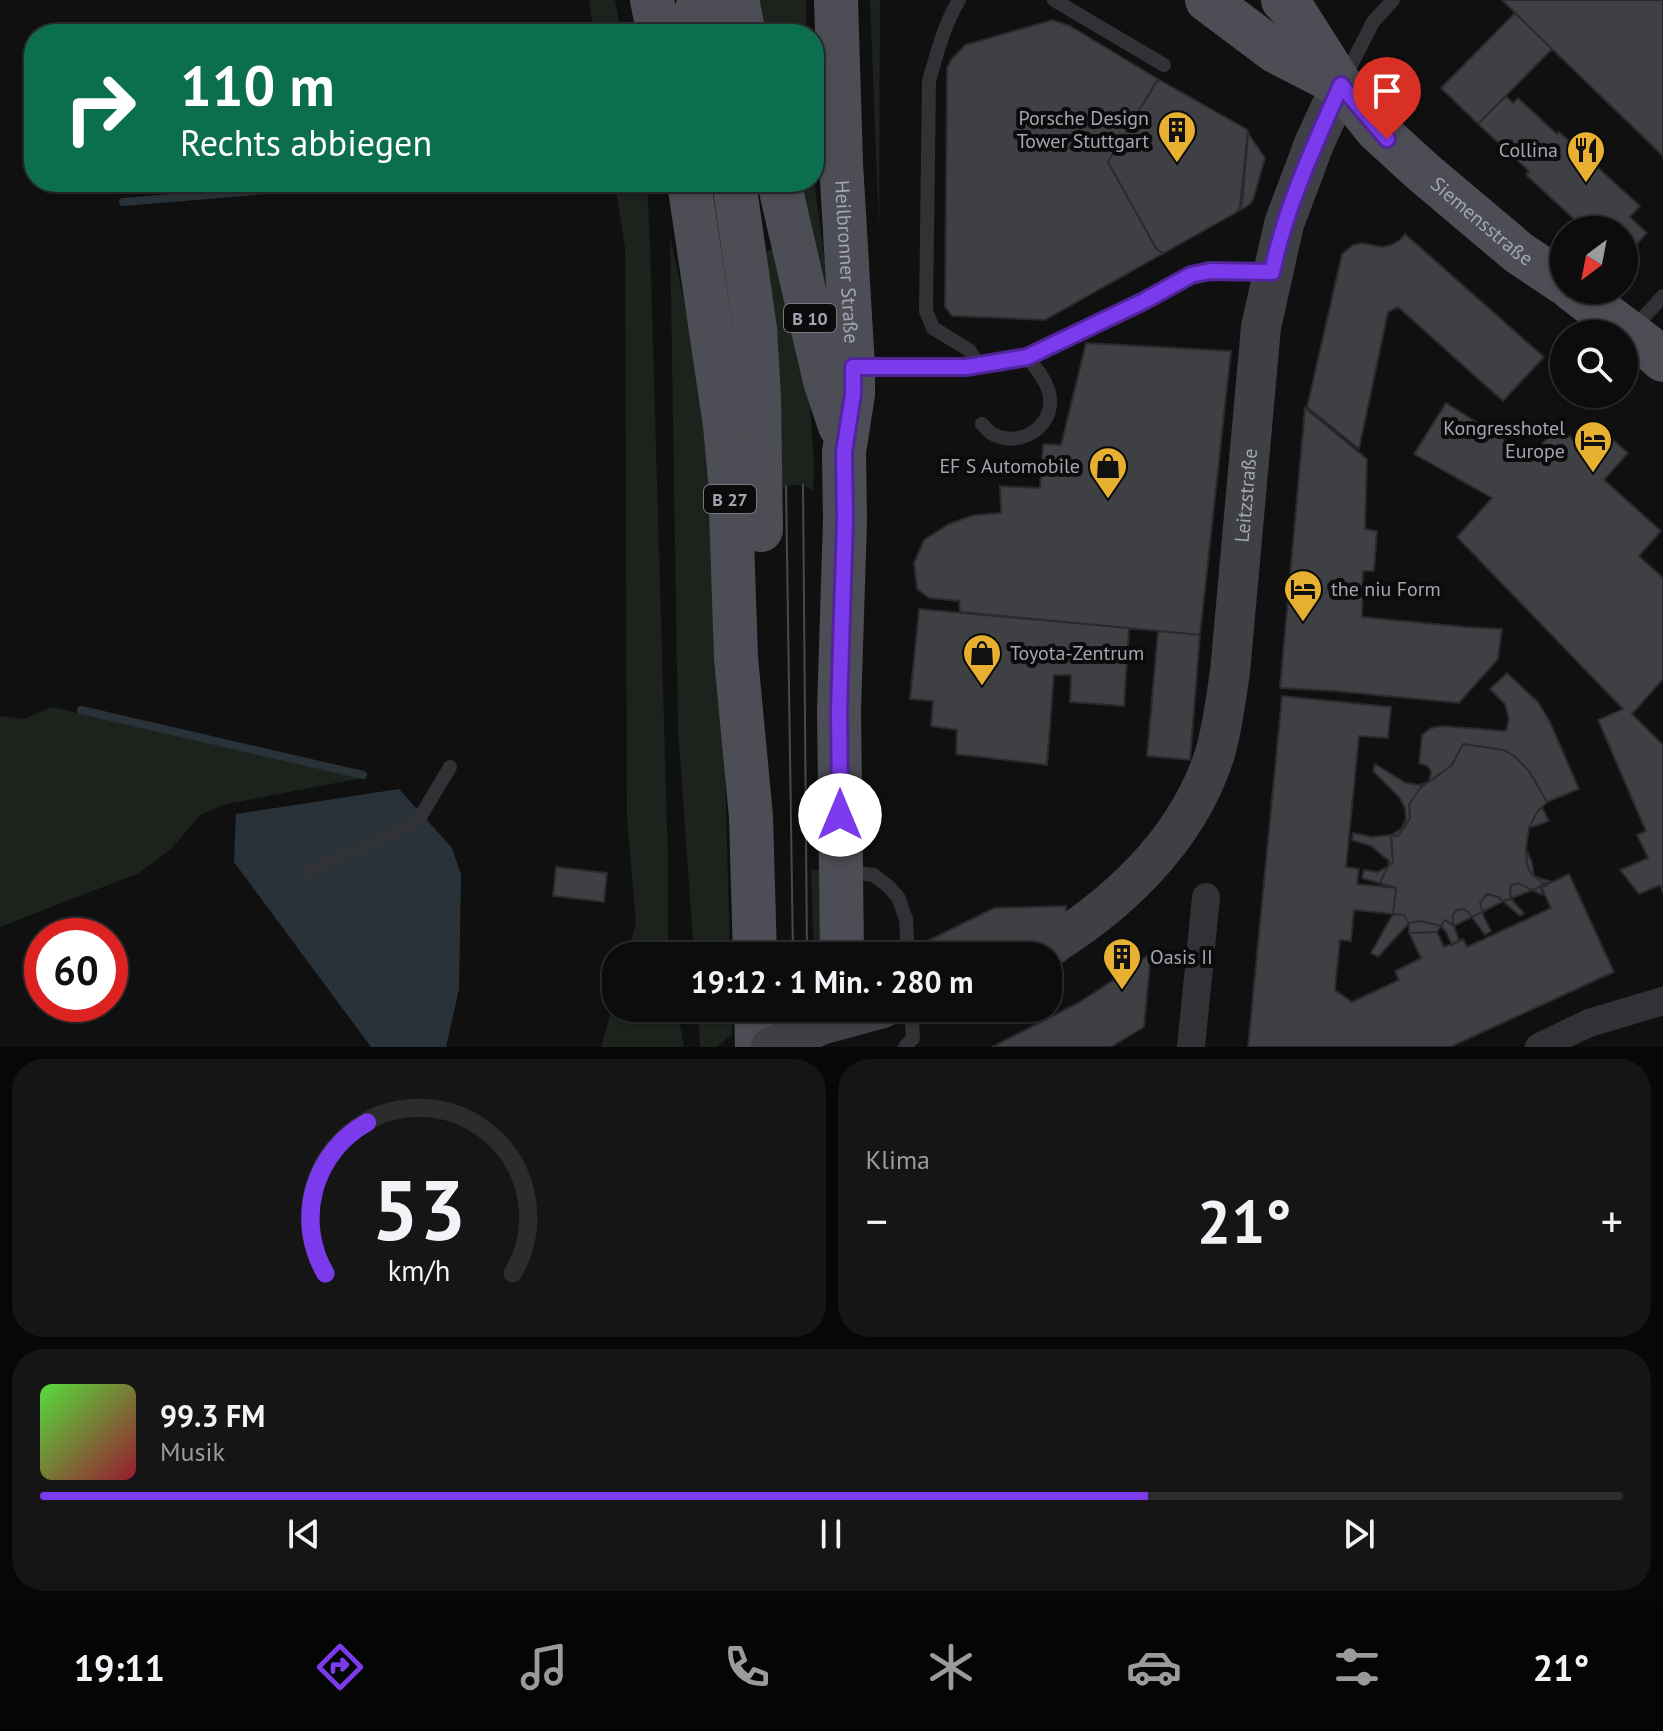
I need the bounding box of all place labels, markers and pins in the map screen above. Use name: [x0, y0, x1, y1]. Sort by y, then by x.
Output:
pin: [1353, 57, 1421, 139]
place label: Porsche Design Tower Stuttgart: [1017, 105, 1149, 154]
building icon: Porsche Design Tower Stuttgart: [1156, 109, 1198, 164]
restaurant icon: Collina: [1565, 129, 1607, 184]
place label: Collina: [1499, 137, 1558, 163]
place label: Kongresshotel Europe: [1443, 415, 1565, 464]
hotel icon: Kongresshotel Europe: [1572, 419, 1614, 474]
shop icon: EF S Automobile: [1087, 445, 1129, 500]
place label: EF S Automobile: [939, 453, 1080, 479]
hotel icon: the niu Form: [1282, 568, 1324, 623]
place label: the niu Form: [1331, 576, 1441, 602]
shop icon: Toyota-Zentrum: [961, 632, 1003, 687]
place label: Toyota-Zentrum: [1010, 640, 1144, 666]
building icon: Oasis II: [1101, 936, 1143, 991]
place label: Oasis II: [1150, 944, 1213, 970]

